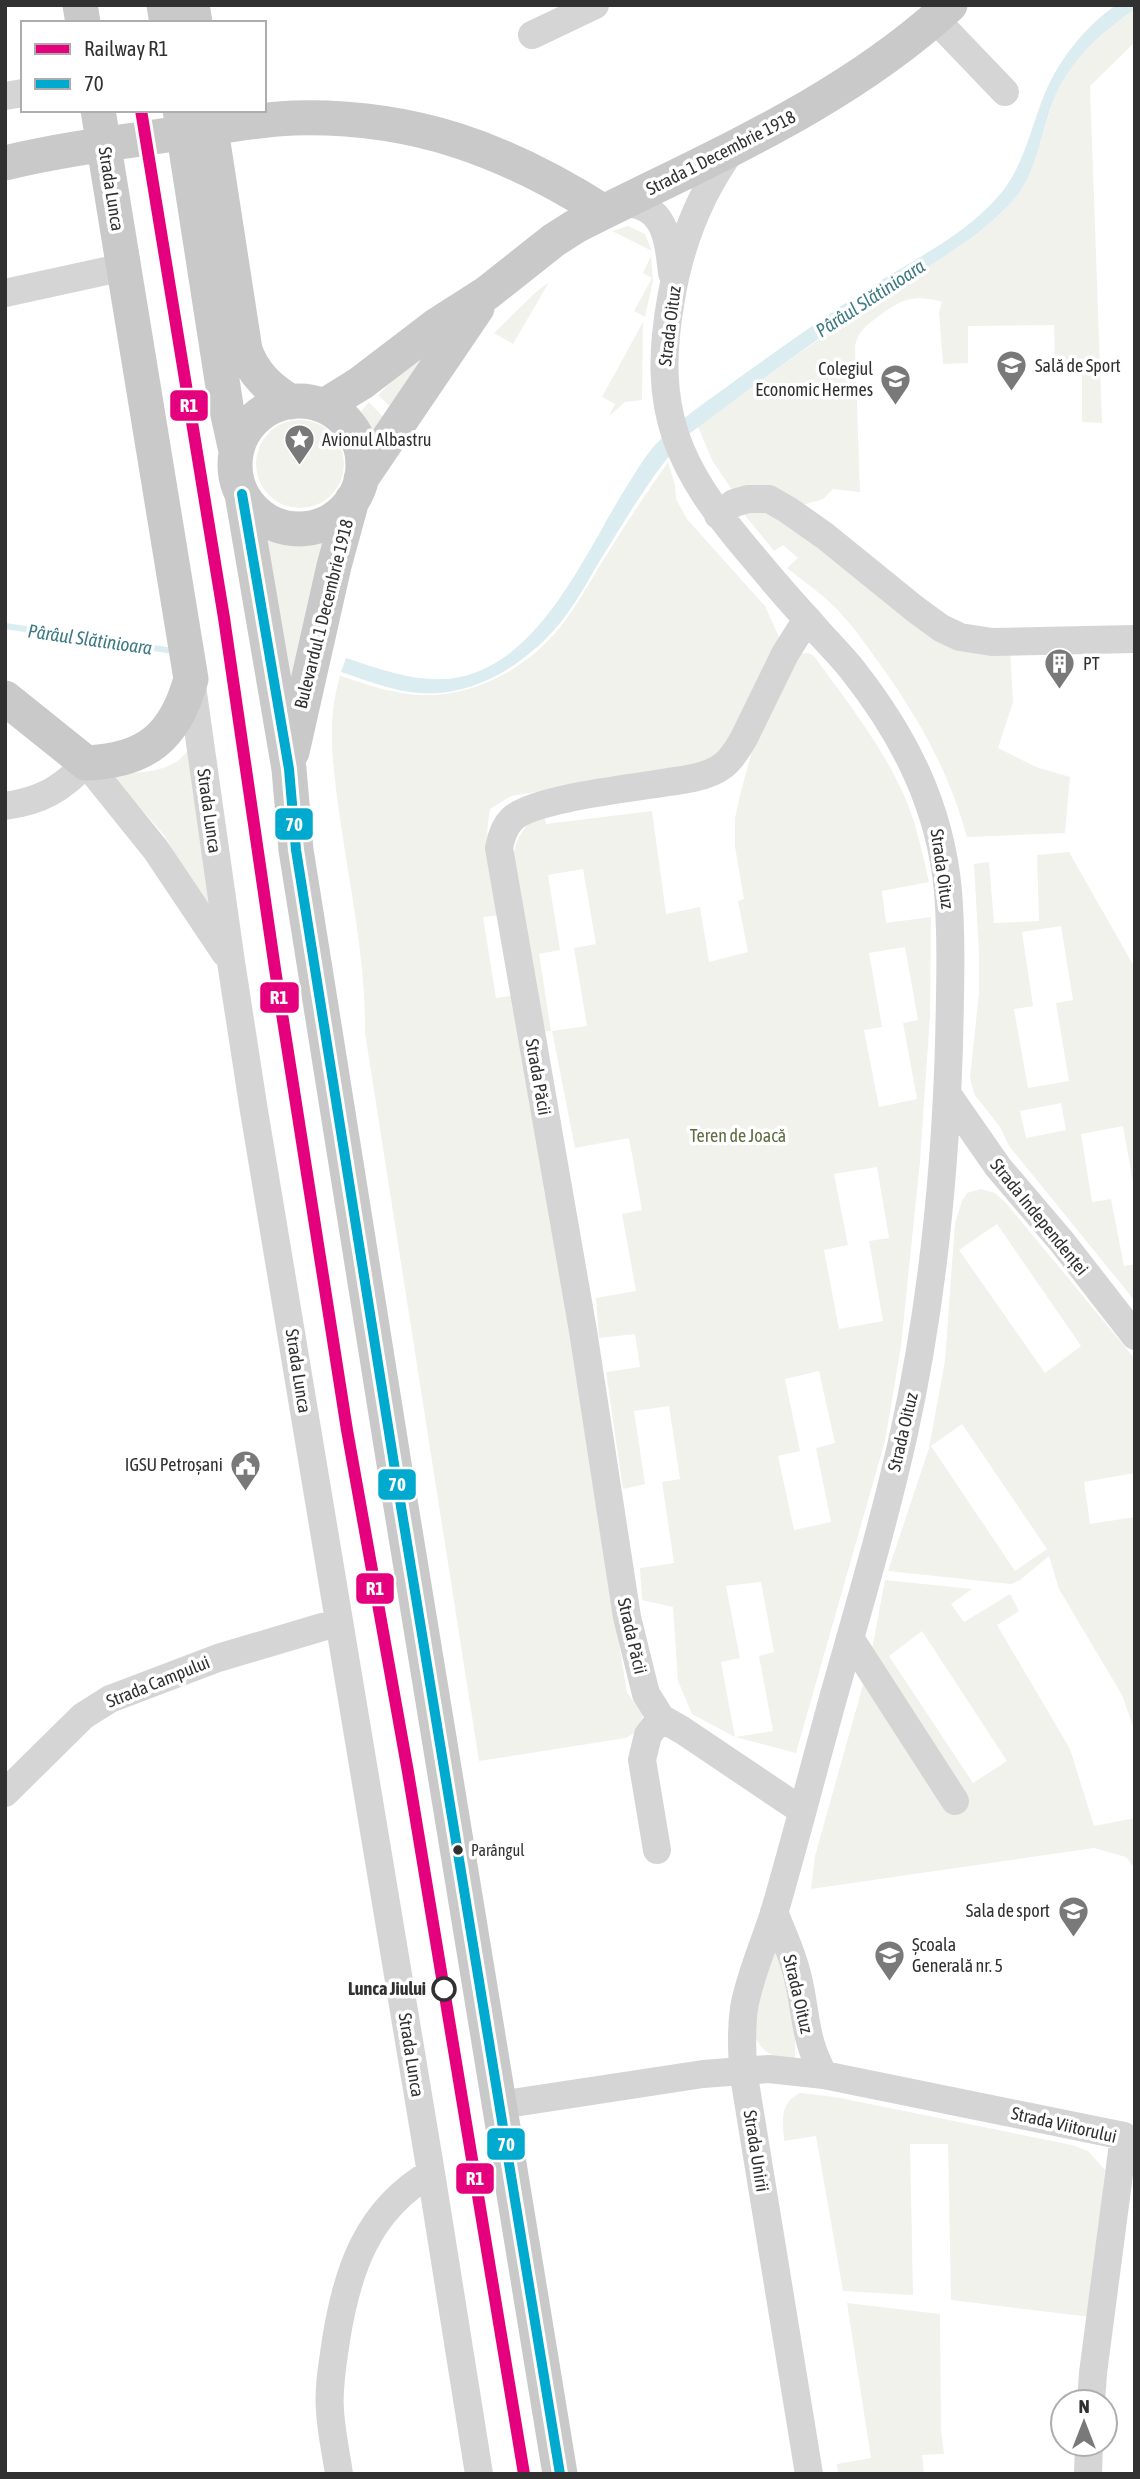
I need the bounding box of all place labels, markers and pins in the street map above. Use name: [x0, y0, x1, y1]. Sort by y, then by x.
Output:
school or university icon: Sală de Sport: [995, 349, 1029, 393]
place label: Sală de Sport: [1035, 355, 1121, 376]
place label: Colegiul Economic Hermes: [755, 358, 873, 400]
school or university icon: Colegiul Economic Hermes: [879, 362, 913, 406]
place icon: Avionul Albastru: [282, 423, 316, 467]
place label: Avionul Albastru: [322, 429, 432, 450]
building icon: PT: [1043, 647, 1077, 691]
place label: PT: [1083, 653, 1100, 674]
public building icon: IGSU Petroșani: [229, 1448, 263, 1492]
place label: IGSU Petroșani: [125, 1454, 223, 1475]
place label: Parângul: [471, 1841, 525, 1860]
marker: Parângul: [451, 1843, 465, 1857]
school or university icon: Sala de sport: [1056, 1894, 1090, 1938]
place label: Sala de sport: [966, 1900, 1050, 1921]
place label: Școala Generală nr. 5: [912, 1934, 1003, 1976]
school or university icon: Școala Generală nr. 5: [872, 1938, 906, 1982]
marker: Lunca Jiului: [432, 1977, 456, 2001]
place label: Lunca Jiului: [348, 1978, 426, 1999]

